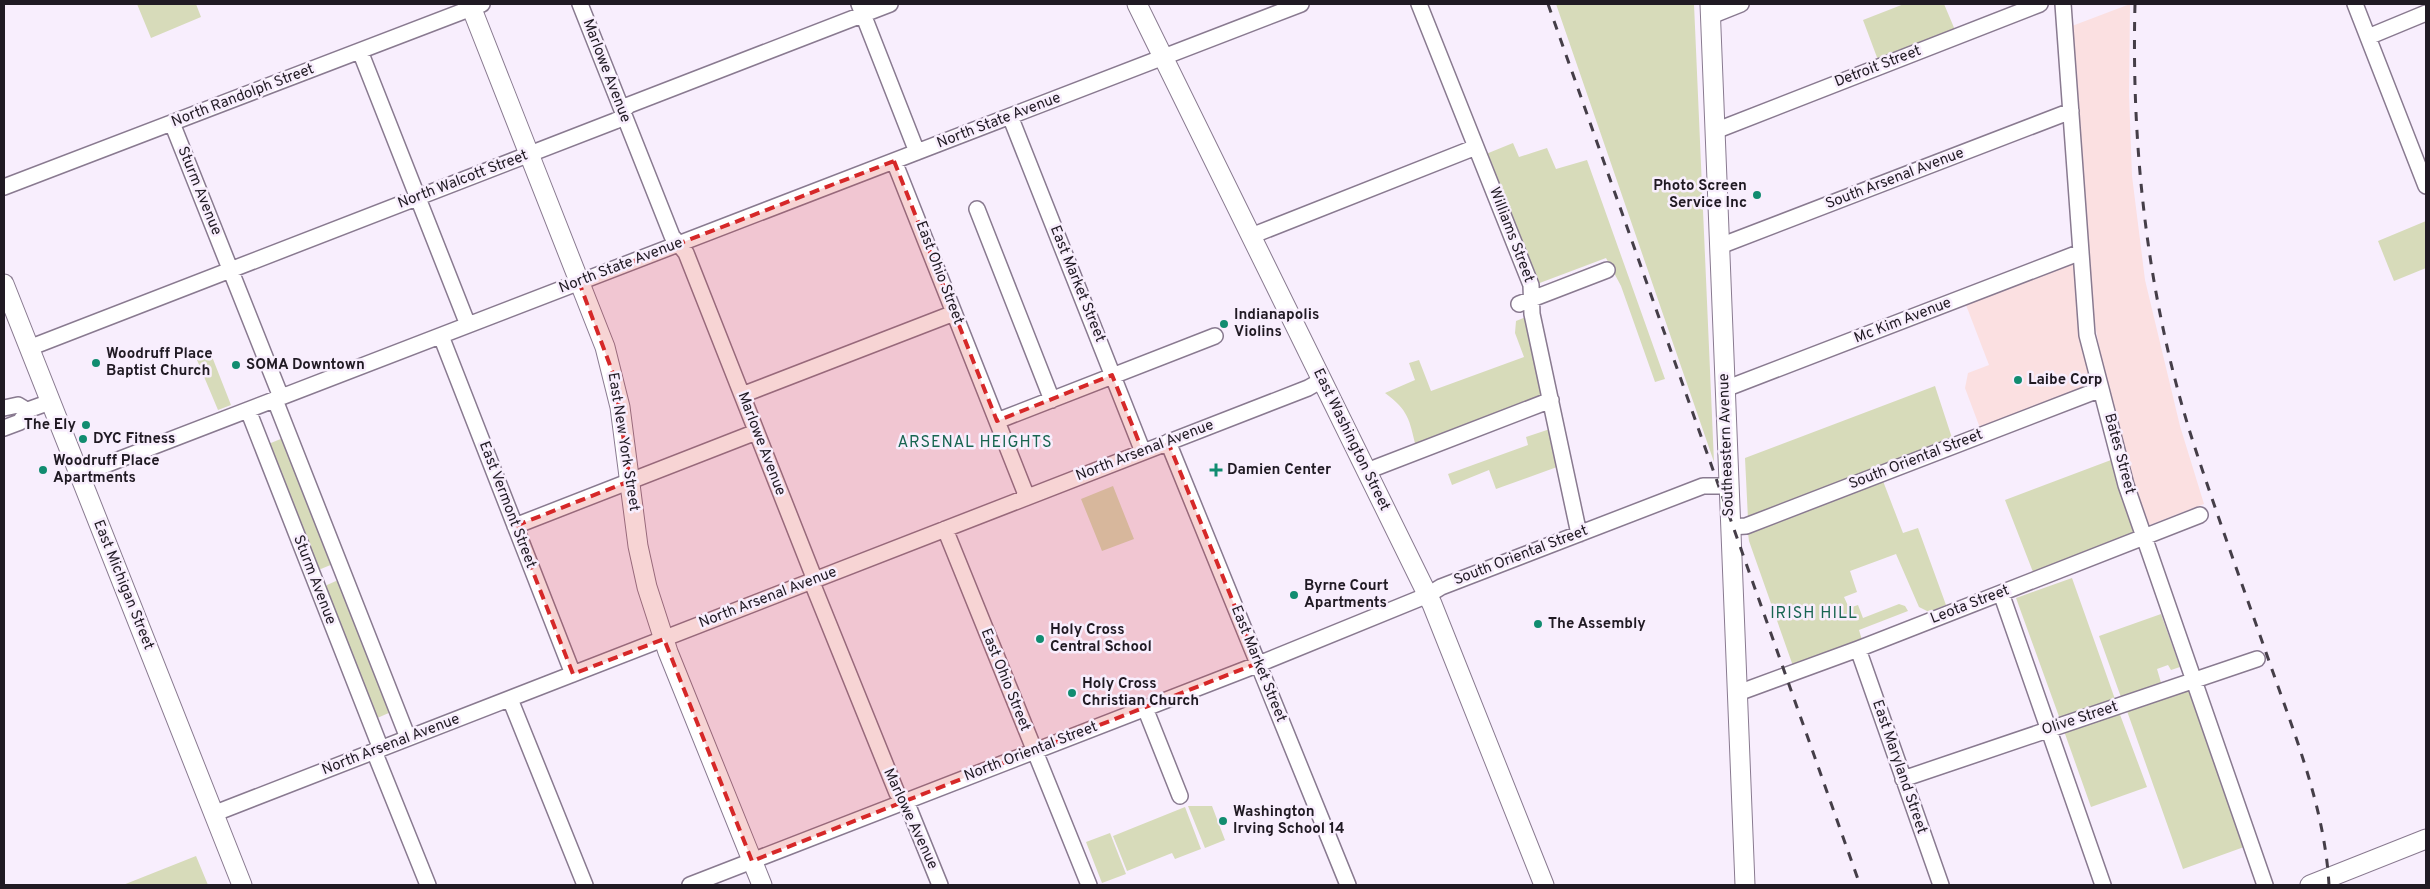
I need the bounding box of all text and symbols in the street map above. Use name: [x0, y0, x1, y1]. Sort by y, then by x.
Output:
street label: Marlowe Avenue: [578, 17, 634, 125]
street label: Detroit Street: [1832, 42, 1924, 92]
street label: North Randolph Street: [169, 60, 317, 132]
street label: North State Avenue: [934, 89, 1064, 153]
street label: Sturm Avenue: [173, 144, 225, 238]
street label: South Arsenal Avenue: [1823, 144, 1967, 214]
street label: North Walcott Street: [395, 146, 531, 214]
place label: Photo Screen Service Inc: [1653, 177, 1747, 213]
street label: Williams Street: [1484, 185, 1538, 285]
marker: Photo Screen Service Inc: [1751, 189, 1763, 201]
street label: East Ohio Street: [911, 219, 967, 327]
street label: East Market Street: [1045, 223, 1109, 345]
street label: North State Avenue: [556, 234, 686, 298]
street label: Mc Kim Avenue: [1852, 294, 1954, 348]
place label: Indianapolis Violins: [1234, 306, 1319, 342]
marker: Indianapolis Violins: [1218, 318, 1230, 330]
place label: Woodruff Place Baptist Church: [106, 345, 213, 381]
place label: SOMA Downtown: [246, 356, 365, 375]
marker: Woodruff Place Baptist Church: [90, 357, 102, 369]
marker: SOMA Downtown: [230, 359, 242, 371]
street label: East Washington Street: [1308, 366, 1394, 514]
street label: East New York Street: [603, 371, 643, 513]
place label: Laibe Corp: [2028, 371, 2103, 390]
street label: Southeastern Avenue: [1715, 373, 1739, 517]
marker: Laibe Corp: [2012, 374, 2024, 386]
street label: Marlowe Avenue: [733, 390, 789, 498]
street label: Bates Street: [2099, 411, 2139, 497]
place label: The Ely: [24, 416, 76, 435]
street label: North Arsenal Avenue: [1073, 416, 1217, 486]
marker: The Ely: [80, 419, 92, 431]
street label: South Oriental Street: [1846, 426, 1986, 494]
place label: DYC Fitness: [93, 430, 176, 449]
marker: DYC Fitness: [77, 433, 89, 445]
district label: ARSENAL HEIGHTS: [898, 433, 1052, 453]
street label: East Vermont Street: [474, 439, 540, 571]
place label: Woodruff Place Apartments: [53, 452, 160, 488]
place label: Damien Center: [1227, 461, 1332, 480]
marker: Damien Center: [1209, 463, 1223, 477]
marker: Woodruff Place Apartments: [37, 464, 49, 476]
street label: East Michigan Street: [88, 517, 158, 653]
street label: South Oriental Street: [1451, 522, 1591, 590]
street label: Sturm Avenue: [288, 533, 340, 627]
street label: North Arsenal Avenue: [696, 563, 840, 633]
place label: Byrne Court Apartments: [1304, 577, 1389, 613]
street label: Leota Street: [1928, 581, 2012, 629]
marker: Byrne Court Apartments: [1288, 589, 1300, 601]
street label: East Market Street: [1226, 603, 1290, 725]
district label: IRISH HILL: [1770, 604, 1858, 624]
place label: The Assembly: [1548, 615, 1646, 634]
marker: The Assembly: [1532, 618, 1544, 630]
place label: Holy Cross Central School: [1050, 621, 1152, 657]
street label: East Ohio Street: [976, 626, 1034, 734]
marker: Holy Cross Central School: [1034, 633, 1046, 645]
place label: Holy Cross Christian Church: [1082, 675, 1199, 711]
marker: Holy Cross Christian Church: [1066, 687, 1078, 699]
street label: East Maryland Street: [1867, 698, 1931, 836]
street label: Olive Street: [2039, 698, 2121, 740]
street label: North Arsenal Avenue: [319, 710, 463, 780]
street label: North Oriental Street: [962, 718, 1100, 786]
street label: Marlowe Avenue: [878, 765, 942, 873]
place label: Washington Irving School 14: [1233, 803, 1345, 839]
marker: Washington Irving School 14: [1217, 815, 1229, 827]

